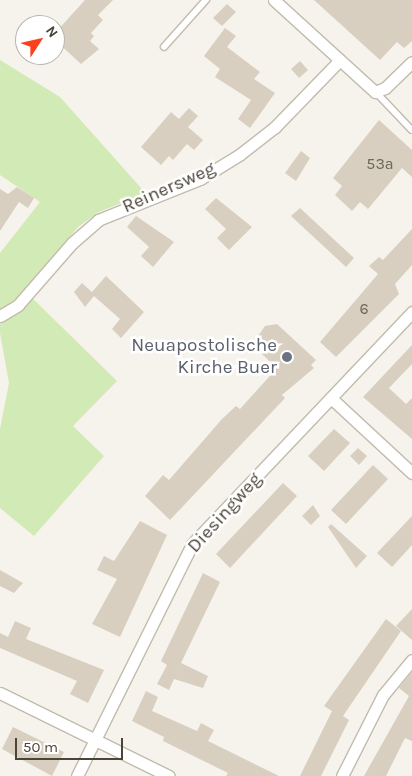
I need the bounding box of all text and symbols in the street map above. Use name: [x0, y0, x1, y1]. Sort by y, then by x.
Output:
north arrow: [15, 15, 65, 65]
text: N: [42, 23, 62, 41]
house number: 53a: [366, 154, 394, 174]
street label: Reinersweg: [119, 157, 219, 219]
house number: 6: [359, 299, 369, 319]
place label: Neuapostolische Kirche Buer: [131, 335, 277, 379]
marker: Neuapostolische Kirche Buer: [281, 351, 293, 363]
street label: Diesingweg: [183, 468, 267, 558]
scale bar: [18, 728, 125, 760]
text: 50 m: [23, 738, 58, 756]

